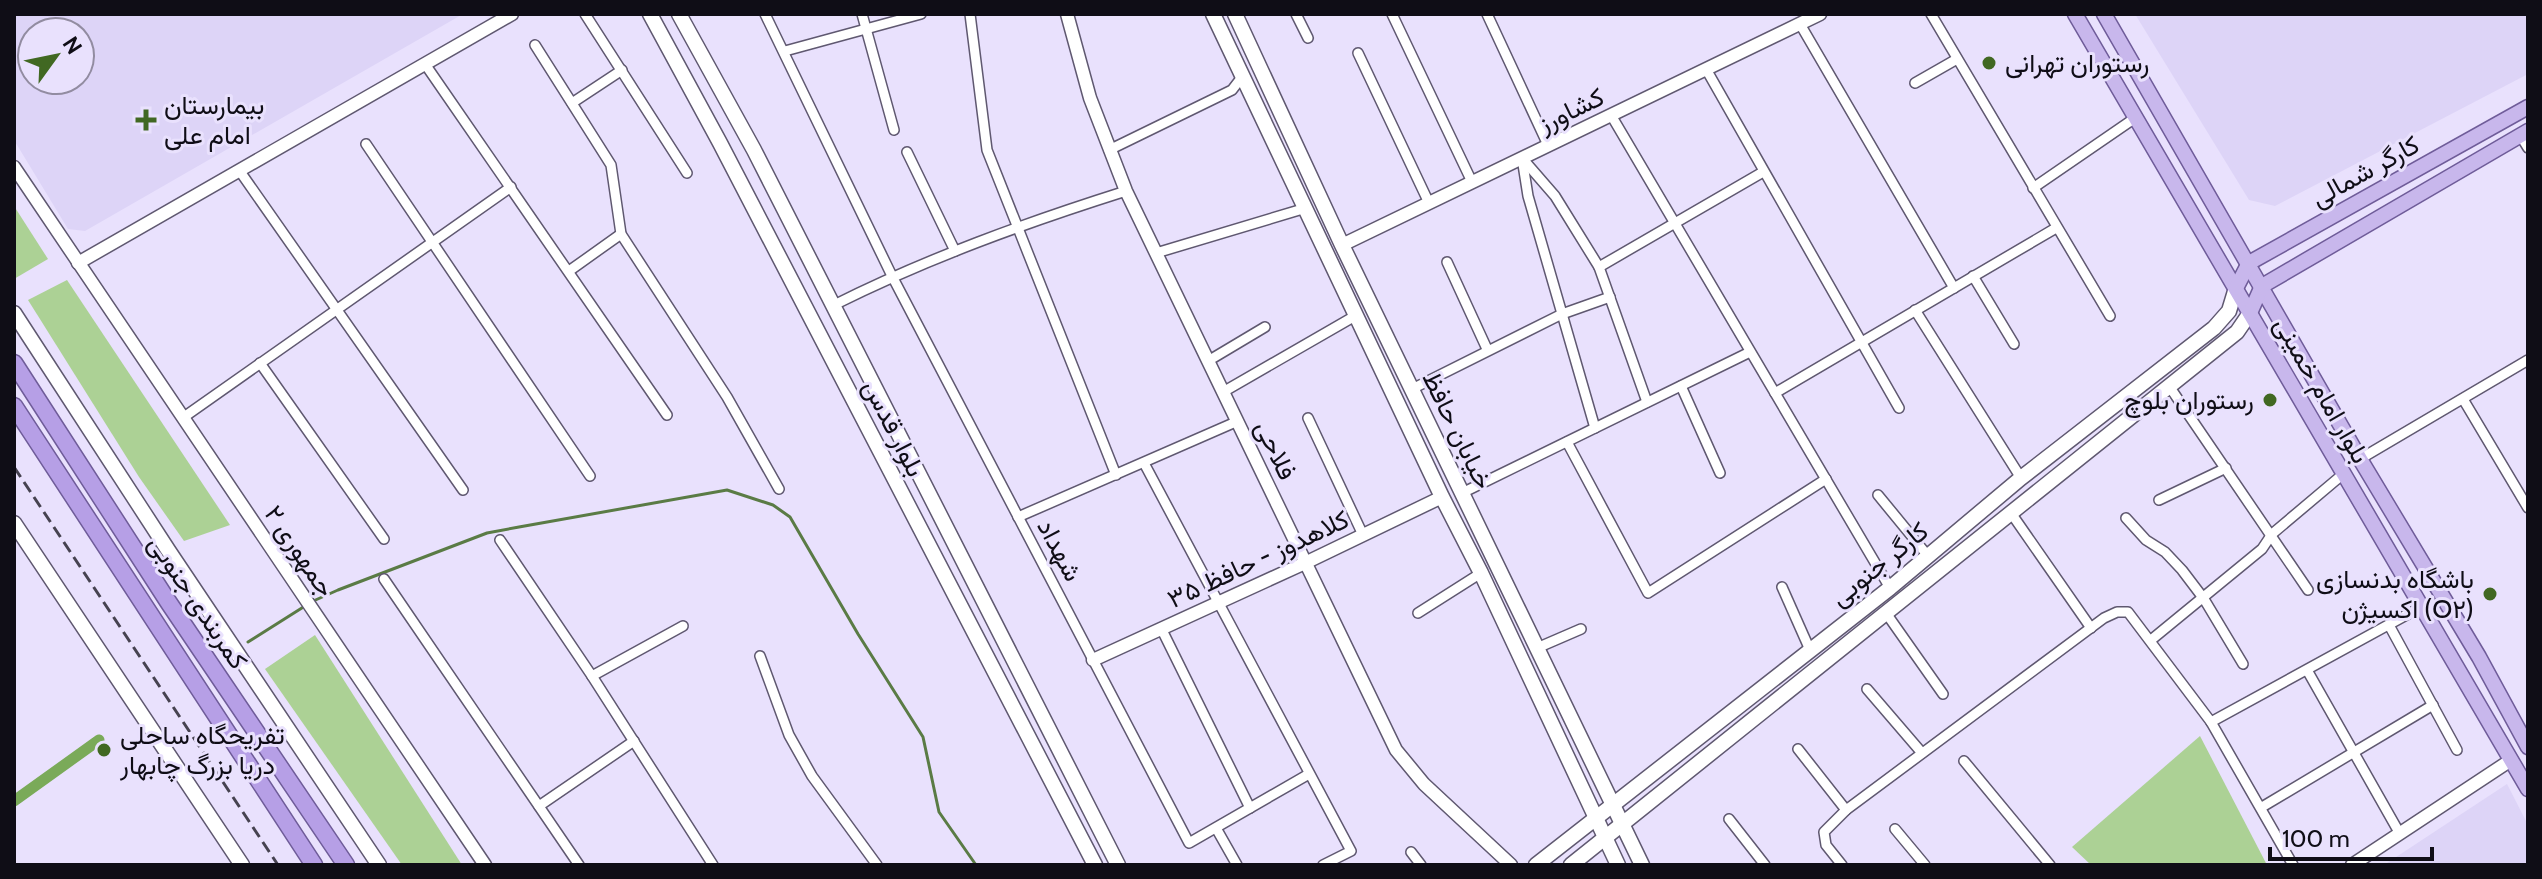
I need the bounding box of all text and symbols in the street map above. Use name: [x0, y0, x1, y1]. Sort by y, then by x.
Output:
north arrow: [16, 16, 96, 96]
text: N: [57, 32, 88, 59]
place label: رستوران تهرانی: [2005, 47, 2149, 79]
marker: رستوران تهرانی: [1980, 54, 1998, 72]
street label: کشاورز: [1532, 80, 1609, 140]
place label: بیمارستان امام علی: [164, 89, 265, 152]
marker: بیمارستان امام علی: [135, 109, 157, 131]
street label: کارگر شمالی: [2305, 128, 2425, 214]
street label: بلوار امام خمینی: [2266, 311, 2377, 469]
street label: خیابان حافظ: [1416, 366, 1500, 494]
street label: بلوار قدس: [856, 374, 932, 482]
place label: رستوران بلوچ: [2124, 384, 2254, 418]
marker: رستوران بلوچ: [2261, 391, 2279, 409]
street label: فلاحی: [1248, 415, 1304, 485]
street label: جمهوری ۲: [258, 499, 342, 603]
street label: کلاهدوز - حافظ ۳۵: [1162, 503, 1354, 615]
street label: شهداد: [1030, 513, 1090, 587]
street label: کارگر جنوبی: [1823, 515, 1935, 613]
street label: کمربندی جنوبی: [141, 529, 255, 675]
place label: باشگاه بدنسازی اکسیژن (O۲): [2316, 563, 2474, 625]
marker: باشگاه بدنسازی اکسیژن (O۲): [2481, 585, 2499, 603]
place label: تفریحگاه ساحلی دریا بزرگ چابهار: [119, 719, 285, 783]
marker: تفریحگاه ساحلی دریا بزرگ چابهار: [95, 741, 113, 759]
scale bar: [2270, 811, 2432, 861]
text: 100 m: [2282, 824, 2350, 853]

